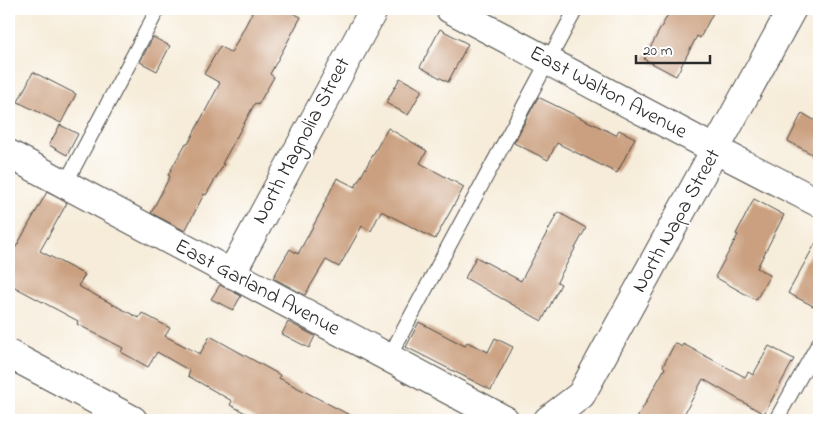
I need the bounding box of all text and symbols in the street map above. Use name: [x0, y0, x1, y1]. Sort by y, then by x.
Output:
scale bar: [636, 32, 709, 64]
street label: East Walton Avenue: [524, 39, 693, 147]
text: 20 m: [643, 40, 673, 62]
street label: North Magnolia Street: [245, 52, 360, 231]
street label: North Napa Street: [625, 144, 729, 298]
street label: East Garland Avenue: [169, 232, 345, 345]

